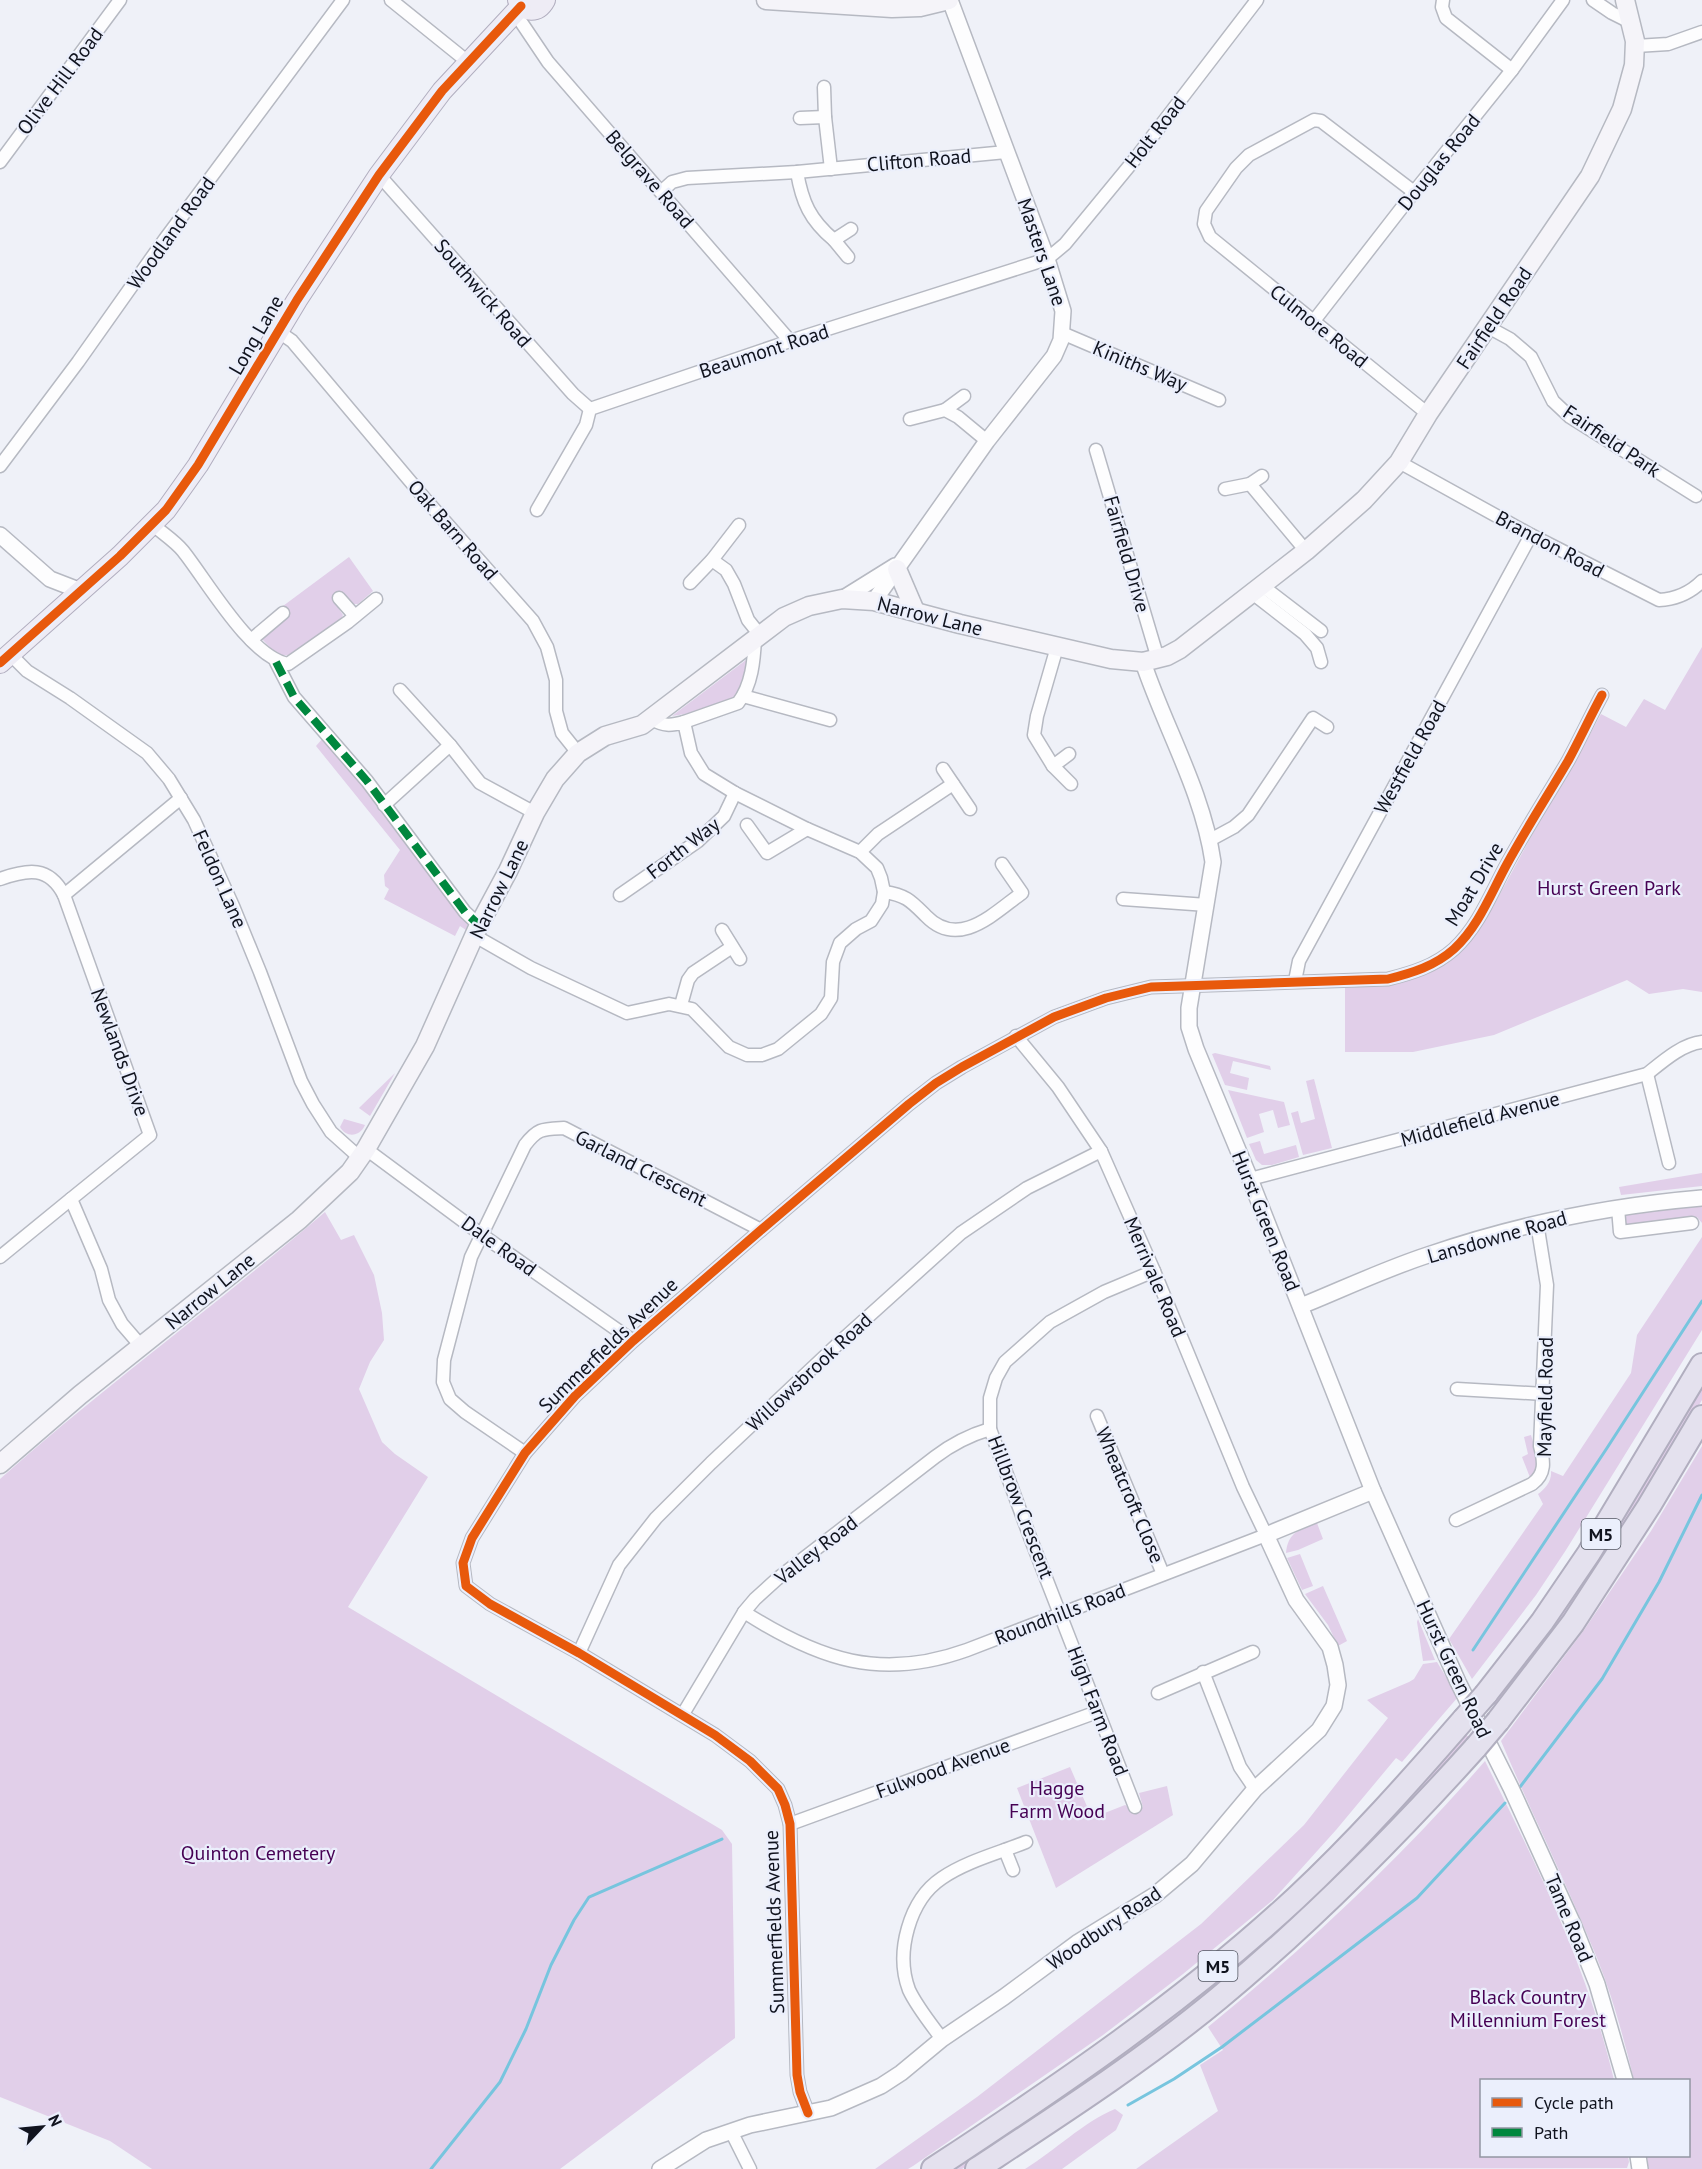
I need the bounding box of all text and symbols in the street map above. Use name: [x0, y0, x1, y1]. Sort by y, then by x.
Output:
street label: Olive Hill Road: [11, 22, 109, 140]
street label: Holt Road: [1119, 91, 1191, 173]
street label: Douglas Road: [1392, 108, 1486, 216]
street label: Belgrave Road: [600, 124, 700, 234]
street label: Clifton Road: [866, 142, 972, 178]
street label: Woodland Road: [121, 172, 221, 294]
street label: Masters Lane: [1011, 195, 1073, 309]
street label: Southwick Road: [429, 233, 537, 353]
street label: Fairfield Road: [1450, 262, 1538, 374]
street label: Culmore Road: [1264, 278, 1374, 374]
street label: Long Lane: [223, 290, 289, 380]
street label: Beaumont Road: [696, 318, 832, 384]
street label: Kiniths Way: [1089, 335, 1192, 398]
street label: Fairfield Park: [1558, 399, 1666, 483]
street label: Oak Barn Road: [402, 474, 504, 586]
street label: Fairfield Drive: [1098, 493, 1156, 615]
street label: Brandon Road: [1491, 504, 1609, 584]
street label: Narrow Lane: [874, 590, 986, 642]
street label: Westfield Road: [1368, 695, 1452, 819]
street label: Forth Way: [641, 811, 725, 885]
street label: Feldon Lane: [187, 826, 253, 932]
street label: Narrow Lane: [464, 835, 534, 943]
street label: Moat Drive: [1439, 837, 1509, 931]
park label: Hurst Green Park: [1537, 875, 1681, 901]
street label: Newlands Drive: [85, 985, 155, 1119]
street label: Middlefield Avenue: [1398, 1085, 1562, 1153]
street label: Garland Crescent: [571, 1124, 712, 1213]
street label: Hurst Green Road: [1226, 1147, 1306, 1295]
street label: Lansdowne Road: [1424, 1205, 1570, 1269]
street label: Dale Road: [456, 1210, 542, 1282]
street label: Merrivale Road: [1118, 1213, 1192, 1341]
street label: Narrow Lane: [160, 1247, 260, 1335]
street label: Summerfields Avenue: [533, 1272, 683, 1418]
street label: Willowsbrook Road: [741, 1307, 877, 1437]
street label: Mayfield Road: [1531, 1337, 1559, 1457]
street label: Wheatcroft Close: [1090, 1423, 1170, 1567]
street label: Hillbrow Crescent: [982, 1432, 1060, 1582]
street label: Valley Road: [769, 1510, 863, 1591]
road number: M5: [1582, 1519, 1620, 1549]
street label: Roundhills Road: [991, 1577, 1129, 1651]
street label: Hurst Green Road: [1411, 1596, 1497, 1742]
street label: High Farm Road: [1061, 1642, 1135, 1780]
street label: Fulwood Avenue: [872, 1732, 1014, 1804]
park label: Hagge Farm Wood: [1009, 1775, 1105, 1824]
street label: Summerfields Avenue: [758, 1830, 790, 2014]
park label: Quinton Cemetery: [181, 1840, 336, 1866]
street label: Tame Road: [1539, 1870, 1599, 1966]
street label: Woodbury Road: [1042, 1880, 1166, 1976]
road number: M5: [1198, 1951, 1238, 1981]
park label: Black Country Millennium Forest: [1450, 1984, 1606, 2033]
legend: [1480, 2079, 1690, 2157]
text: Cycle path: [1534, 2091, 1614, 2114]
north arrow: [12, 2097, 72, 2157]
text: N: [44, 2111, 67, 2130]
text: Path: [1534, 2121, 1568, 2144]

